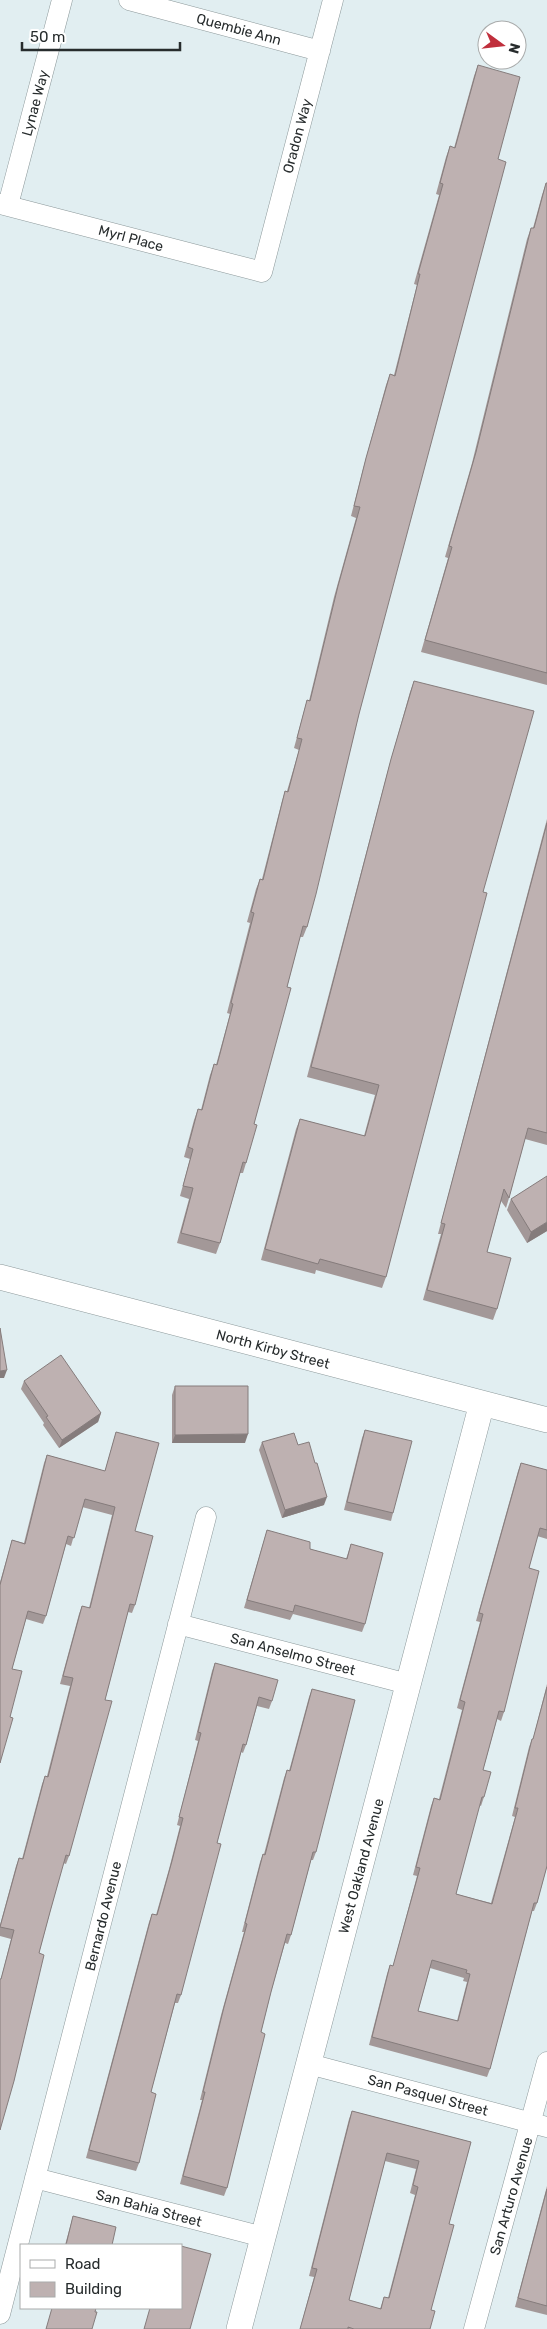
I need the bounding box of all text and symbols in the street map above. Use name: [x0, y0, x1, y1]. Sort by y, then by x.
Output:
street label: Quembie Ann: [195, 10, 283, 49]
scale bar: [22, 20, 180, 52]
north arrow: [477, 20, 527, 70]
text: 50 m: [30, 28, 65, 46]
text: N: [505, 41, 524, 55]
street label: Lynae Way: [19, 68, 53, 138]
street label: Oradon Way: [279, 97, 316, 175]
street label: Myrl Place: [96, 222, 165, 255]
street label: North Kirby Street: [214, 1326, 332, 1373]
street label: San Anselmo Street: [229, 1630, 358, 1679]
street label: West Oakland Avenue: [335, 1797, 388, 1936]
street label: Bernardo Avenue: [82, 1859, 125, 1973]
street label: San Pasquel Street: [366, 2071, 490, 2120]
street label: San Arturo Avenue: [487, 2135, 536, 2257]
street label: San Bahia Street: [94, 2186, 204, 2231]
legend: [20, 2244, 182, 2309]
text: Road: [65, 2255, 101, 2273]
text: Building: [65, 2280, 122, 2298]

